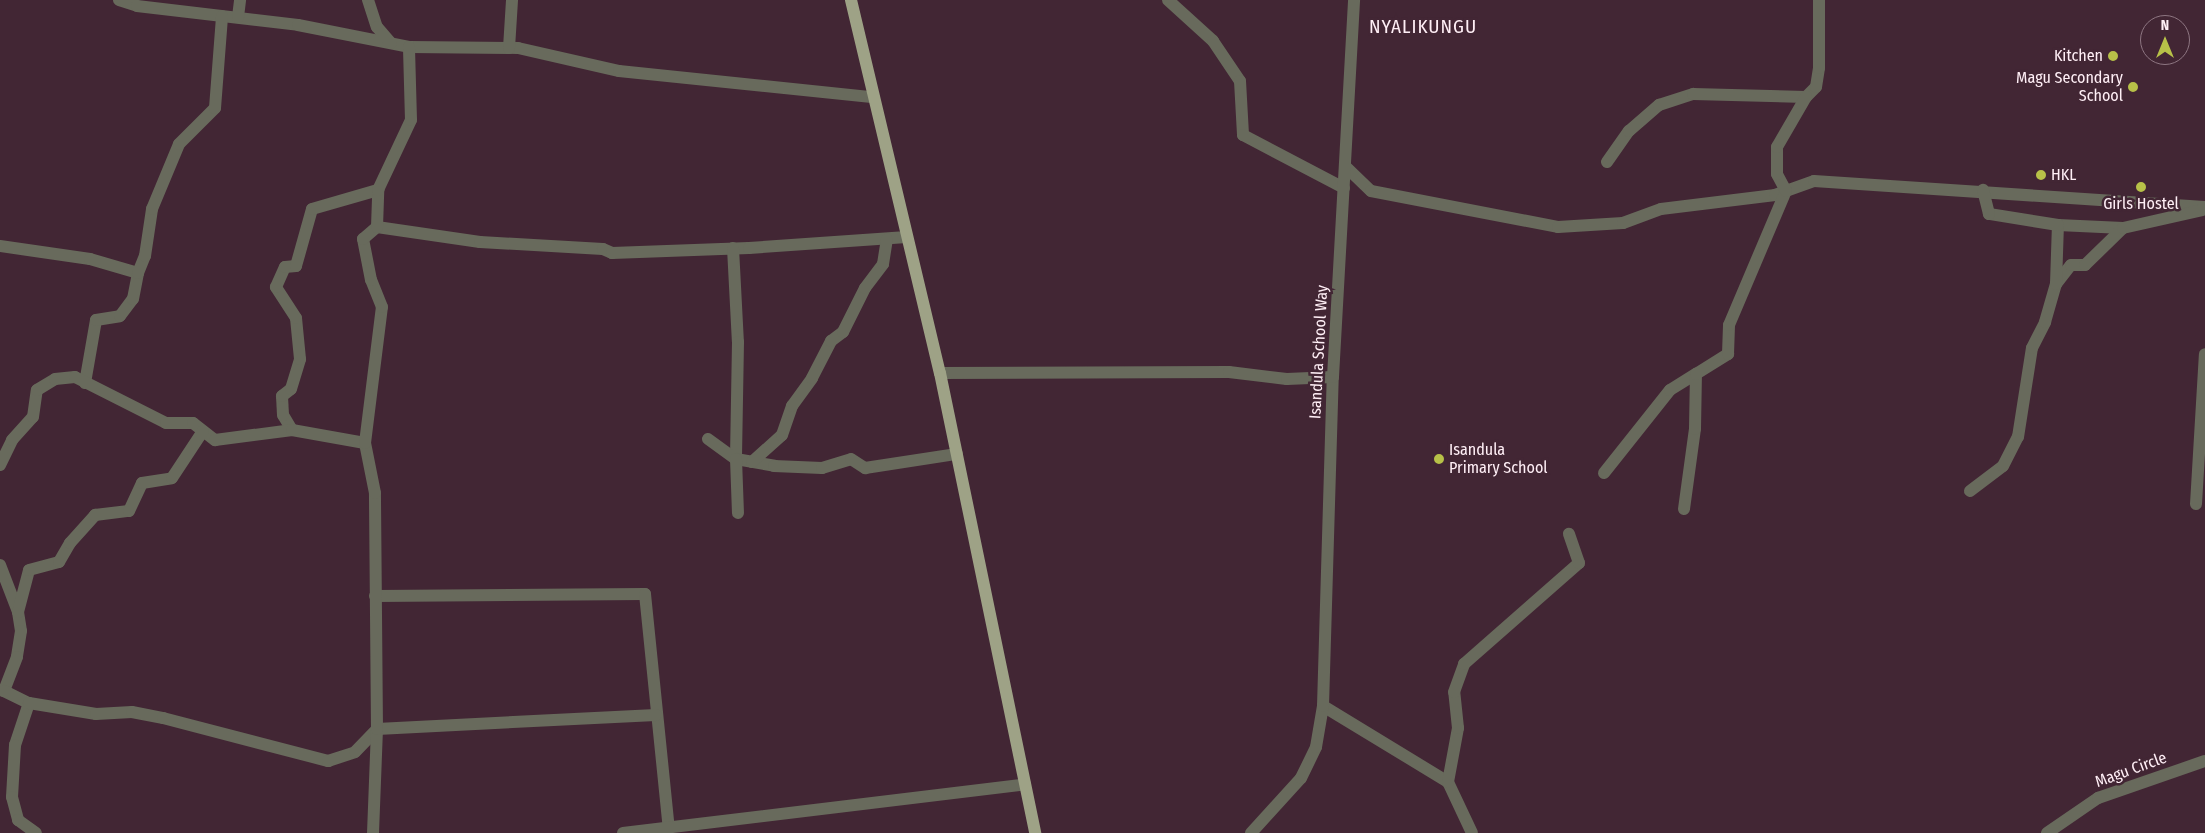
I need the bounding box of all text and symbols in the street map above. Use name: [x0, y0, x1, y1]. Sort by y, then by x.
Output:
north arrow: [2140, 15, 2190, 65]
district label: NYALIKUNGU: [1368, 16, 1478, 38]
text: N: [2161, 17, 2169, 34]
place label: Kitchen: [2054, 46, 2103, 66]
marker: Kitchen: [2107, 50, 2119, 62]
place label: Magu Secondary School: [2016, 68, 2123, 106]
marker: Magu Secondary School: [2127, 81, 2139, 93]
place label: HKL: [2051, 165, 2076, 185]
marker: HKL: [2035, 169, 2047, 181]
marker: Girls Hostel: [2135, 181, 2147, 193]
place label: Girls Hostel: [2103, 194, 2179, 214]
street label: Isandula School Way: [1306, 285, 1332, 419]
place label: Isandula Primary School: [1449, 440, 1548, 478]
marker: Isandula Primary School: [1433, 453, 1445, 465]
street label: Magu Circle: [2093, 748, 2169, 792]

